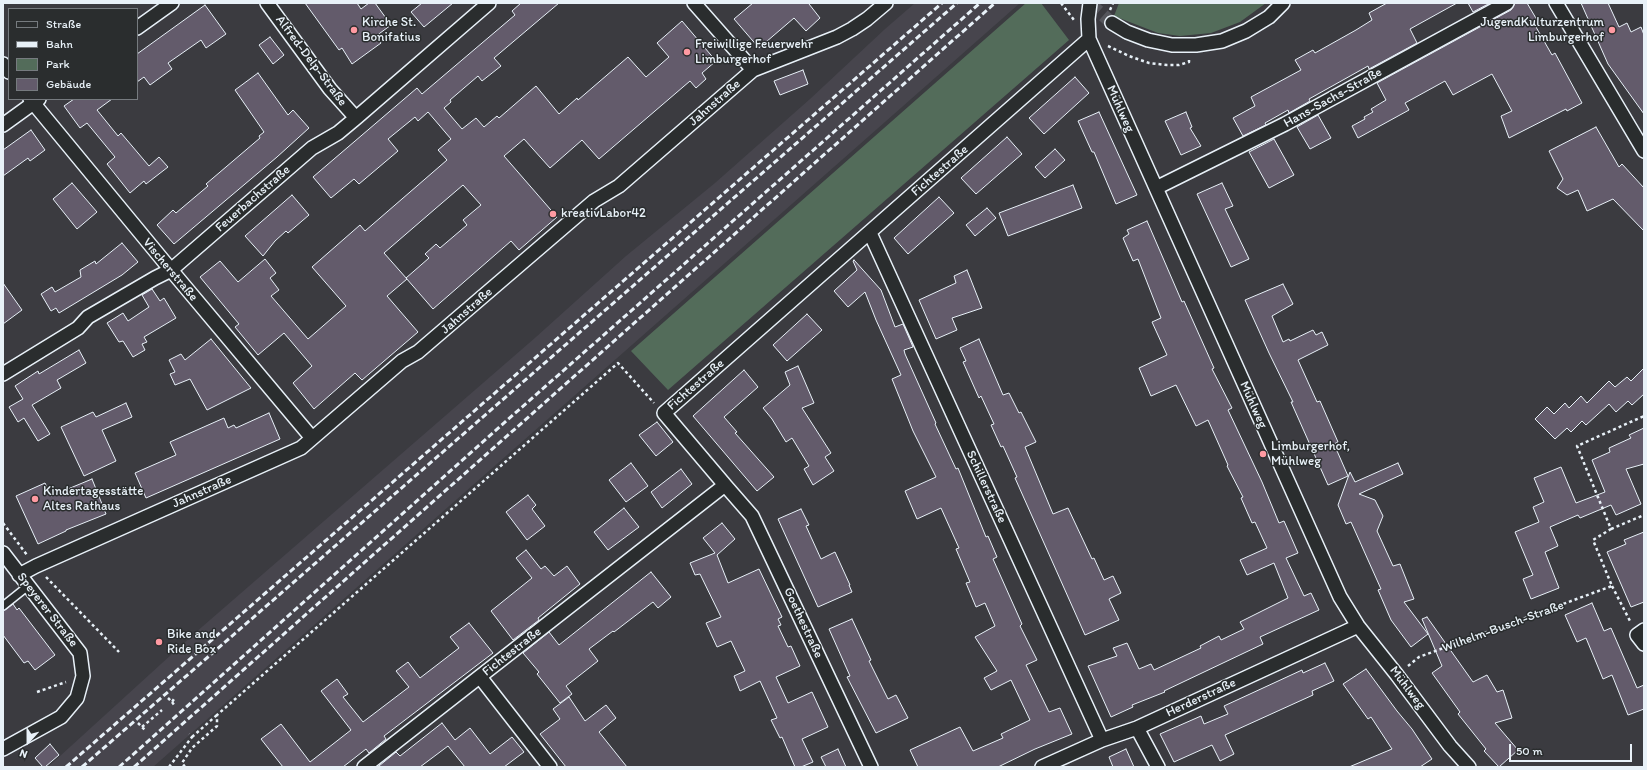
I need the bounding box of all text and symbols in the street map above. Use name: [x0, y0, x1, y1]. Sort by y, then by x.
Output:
legend: [8, 8, 138, 100]
street label: Alfred-Delp-Straße: [272, 13, 350, 109]
place label: Kirche St. Bonifatius: [362, 15, 420, 46]
place label: JugendKulturzentrum Limburgerhof: [1481, 15, 1604, 46]
text: Straße: [46, 17, 81, 31]
marker: Kirche St. Bonifatius: [349, 25, 359, 35]
marker: JugendKulturzentrum Limburgerhof: [1607, 25, 1617, 35]
text: Bahn: [46, 37, 73, 51]
place label: Freiwillige Feuerwehr Limburgerhof: [695, 37, 813, 68]
marker: Freiwillige Feuerwehr Limburgerhof: [682, 47, 692, 57]
text: Park: [46, 57, 70, 71]
street label: Hans-Sachs-Straße: [1281, 64, 1385, 132]
street label: Jahnstraße: [686, 76, 744, 130]
text: Gebäude: [46, 77, 91, 91]
street label: Mühlweg: [1103, 83, 1137, 135]
street label: Fichtestraße: [908, 142, 972, 200]
street label: Feuerbachstraße: [212, 162, 294, 236]
place label: kreativLabor42: [561, 206, 646, 222]
marker: kreativLabor42: [548, 209, 558, 219]
street label: Vischerstraße: [139, 235, 201, 305]
street label: Jahnstraße: [438, 284, 496, 338]
street label: Fichtestraße: [664, 356, 728, 414]
street label: Mühlweg: [1236, 379, 1270, 431]
place label: Limburgerhof, Mühlweg: [1271, 439, 1350, 470]
street label: Schillerstraße: [962, 448, 1010, 526]
marker: Limburgerhof, Mühlweg: [1258, 449, 1268, 459]
street label: Jahnstraße: [170, 472, 234, 512]
place label: Kindertagesstätte Altes Rathaus: [43, 484, 143, 515]
marker: Kindertagesstätte Altes Rathaus: [30, 494, 40, 504]
street label: Speyerer Straße: [13, 570, 81, 650]
street label: Goethestraße: [780, 585, 826, 661]
street label: Wilhelm-Busch-Straße: [1440, 598, 1566, 656]
street label: Fichtestraße: [479, 624, 545, 680]
place label: Bike and Ride Box: [167, 627, 216, 658]
marker: Bike and Ride Box: [154, 637, 164, 647]
street label: Mühlweg: [1386, 663, 1428, 713]
street label: Herderstraße: [1164, 675, 1238, 721]
north arrow: [8, 722, 48, 762]
scale bar: [1511, 736, 1634, 762]
text: 50 m: [1516, 744, 1542, 758]
text: N: [18, 746, 29, 761]

